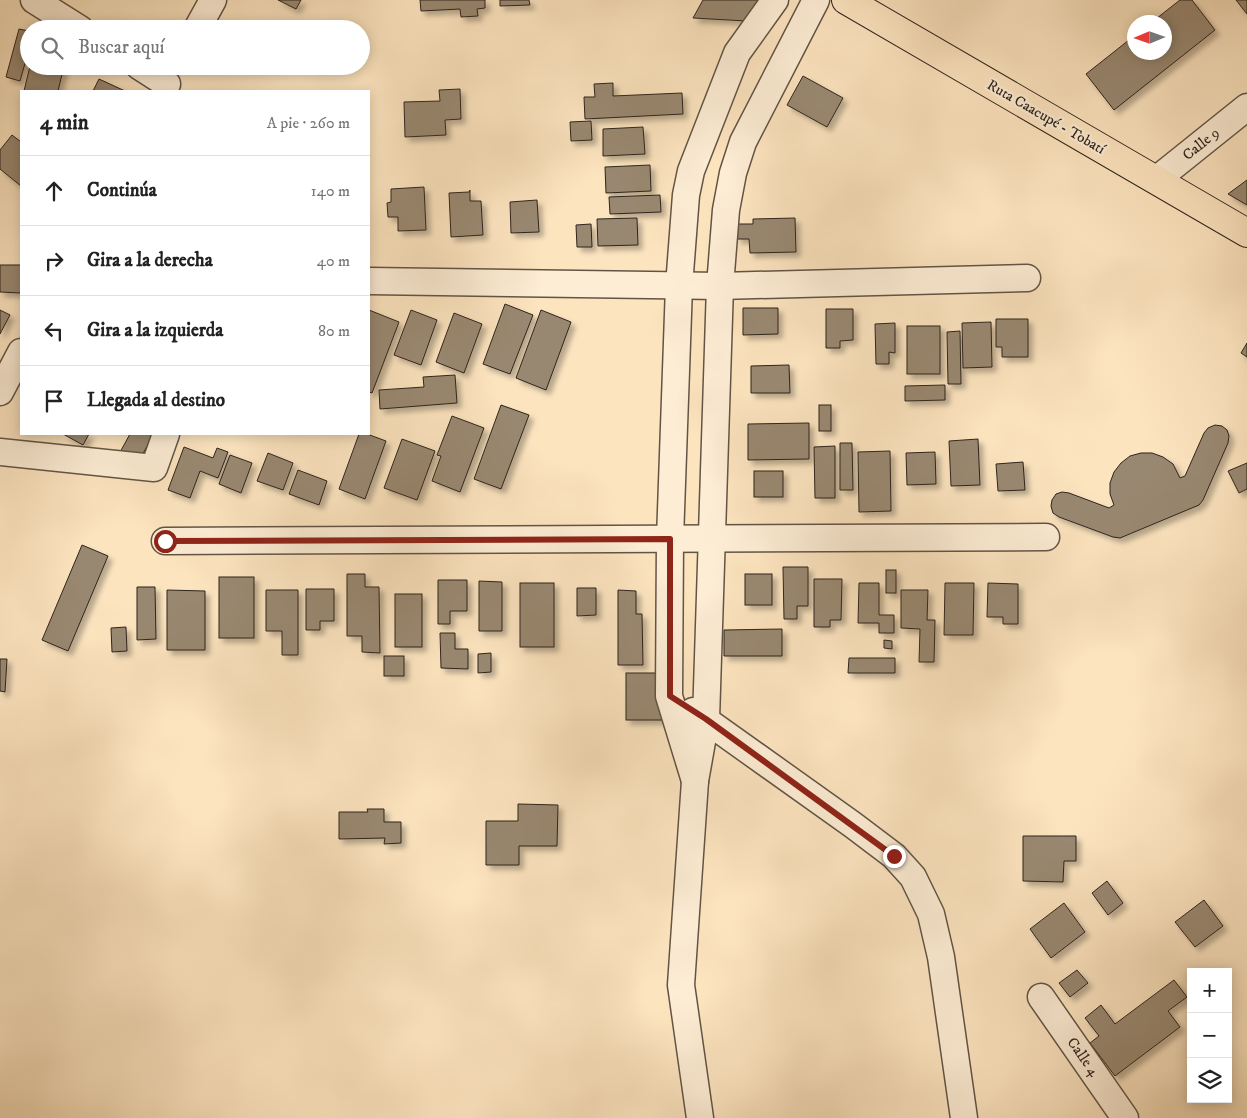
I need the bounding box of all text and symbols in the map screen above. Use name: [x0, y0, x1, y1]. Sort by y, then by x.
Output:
north arrow: [1127, 15, 1172, 60]
search box: [20, 20, 370, 75]
icon: search: [38, 34, 66, 62]
text: Buscar aquí: [78, 36, 164, 59]
street label: Ruta Caacupé - Tobatí: [983, 75, 1110, 159]
text: 4 min: [40, 110, 89, 136]
text: A pie · 260 m: [267, 113, 350, 133]
street label: Calle 9: [1179, 123, 1223, 165]
icon: ahead: [40, 177, 68, 205]
text: Continúa: [87, 179, 157, 202]
text: 140 m: [311, 181, 350, 201]
icon: right: [40, 247, 68, 275]
text: Gira a la derecha: [87, 249, 213, 272]
text: 40 m: [317, 251, 350, 271]
icon: left: [40, 317, 68, 345]
text: Gira a la izquierda: [87, 319, 223, 342]
text: 80 m: [318, 321, 350, 341]
icon: arrive: [40, 387, 68, 415]
text: Llegada al destino: [87, 389, 225, 412]
route start: [154, 530, 177, 553]
route end: [883, 845, 906, 868]
map controls: [1187, 968, 1232, 1103]
button: +: [1187, 968, 1232, 1013]
button: −: [1187, 1013, 1232, 1058]
street label: Calle 4: [1063, 1034, 1103, 1081]
button: layers: [1187, 1058, 1232, 1103]

